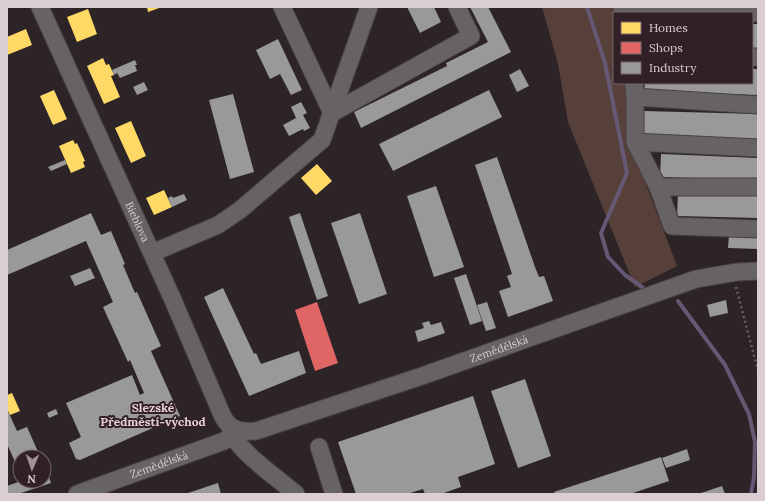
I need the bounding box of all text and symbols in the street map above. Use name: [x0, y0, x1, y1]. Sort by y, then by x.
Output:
legend: [613, 12, 753, 84]
text: Homes: [649, 20, 688, 35]
text: Shops: [649, 40, 683, 55]
text: Industry: [649, 60, 697, 75]
street label: Bieblova: [122, 200, 153, 245]
street label: Zemědělská: [468, 332, 530, 365]
district label: Slezské Předměstí-východ: [100, 400, 206, 429]
street label: Zemědělská: [128, 448, 190, 481]
north arrow: [12, 449, 52, 489]
text: N: [27, 472, 36, 486]

